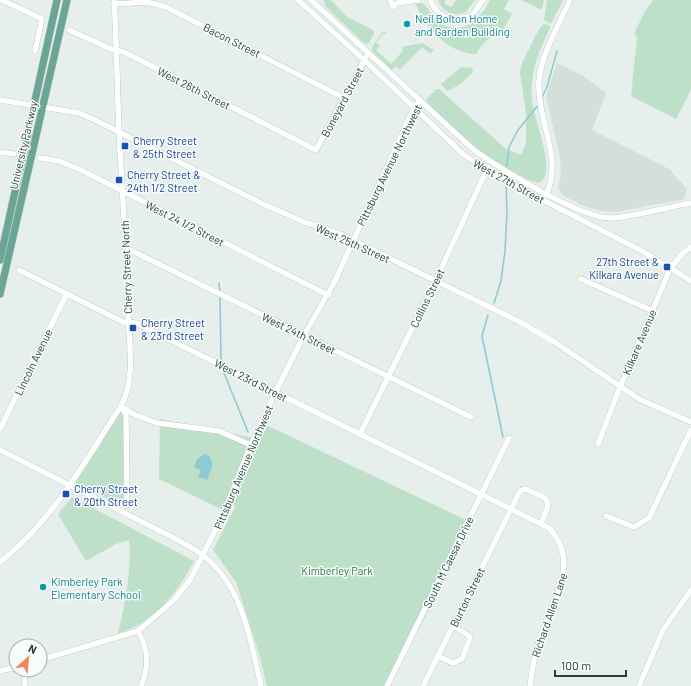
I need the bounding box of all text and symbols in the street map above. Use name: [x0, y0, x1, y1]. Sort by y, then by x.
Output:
place label: Neil Bolton Home and Garden Building: [415, 12, 510, 38]
marker: Neil Bolton Home and Garden Building: [402, 19, 412, 29]
street label: Bacon Street: [201, 20, 263, 60]
street label: West 26th Street: [155, 64, 233, 112]
street label: Boneyard Street: [318, 65, 366, 139]
street label: University Parkway: [7, 100, 39, 190]
street label: Pittsburg Avenue Northwest: [354, 102, 424, 228]
place label: Cherry Street & 25th Street: [133, 134, 197, 160]
marker: Cherry Street & 25th Street: [120, 141, 130, 151]
street label: West 27th Street: [471, 156, 547, 206]
place label: Cherry Street & 24th 1/2 Street: [127, 168, 200, 194]
marker: Cherry Street & 24th 1/2 Street: [114, 175, 124, 185]
street label: West 24 1/2 Street: [143, 197, 227, 249]
street label: Cherry Street North: [118, 220, 134, 314]
street label: West 25th Street: [314, 221, 392, 265]
place label: 27th Street & Kilkara Avenue: [589, 255, 659, 281]
marker: 27th Street & Kilkara Avenue: [662, 262, 672, 272]
street label: Collins Street: [407, 266, 447, 330]
street label: Kilkare Avenue: [619, 307, 659, 377]
street label: West 24th Street: [260, 310, 338, 356]
place label: Cherry Street & 23rd Street: [141, 316, 205, 342]
marker: Cherry Street & 23rd Street: [128, 323, 138, 333]
street label: Lincoln Avenue: [11, 327, 55, 397]
street label: West 23rd Street: [212, 356, 290, 404]
street label: Pittsburg Avenue Northwest: [211, 403, 275, 531]
place label: Cherry Street & 20th Street: [74, 482, 138, 508]
marker: Cherry Street & 20th Street: [61, 489, 71, 499]
street label: South M Caesar Drive: [420, 514, 476, 610]
park label: Kimberley Park: [301, 564, 373, 577]
street label: Burton Street: [447, 565, 487, 629]
street label: Richard Allen Lane: [528, 571, 570, 659]
place label: Kimberley Park Elementary School: [51, 575, 141, 601]
marker: Kimberley Park Elementary School: [38, 582, 48, 592]
north arrow: [8, 638, 48, 678]
text: N: [27, 641, 39, 656]
scale bar: [555, 652, 626, 678]
text: 100 m: [561, 658, 591, 672]

